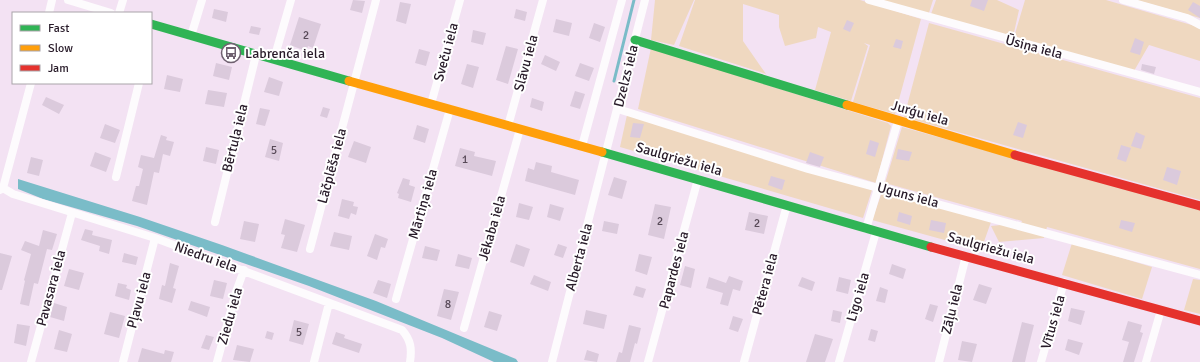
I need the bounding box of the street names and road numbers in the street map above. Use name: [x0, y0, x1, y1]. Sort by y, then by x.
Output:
street label: Sveču iela: [430, 21, 462, 83]
street label: Ūsiņa iela: [1003, 31, 1065, 63]
street label: Slāvu iela: [510, 33, 542, 93]
street label: Dzelzs iela: [610, 43, 642, 109]
street label: Jurģu iela: [889, 97, 951, 129]
street label: Bērtuļa iela: [218, 102, 252, 174]
street label: Lāčplēša iela: [314, 126, 350, 206]
street label: Saulgriežu iela: [634, 139, 724, 179]
street label: Mārtiņa iela: [405, 167, 441, 241]
street label: Uguns iela: [875, 179, 941, 211]
street label: Jēkaba iela: [475, 193, 509, 263]
street label: Alberta iela: [562, 221, 596, 293]
street label: Saulgriežu iela: [946, 228, 1036, 268]
street label: Papardes iela: [655, 229, 693, 311]
street label: Niedru iela: [172, 238, 240, 276]
street label: Pavasara iela: [33, 248, 69, 328]
street label: Pētera iela: [749, 251, 781, 317]
street label: Pļavu iela: [123, 270, 155, 330]
street label: Līgo iela: [843, 270, 873, 324]
street label: Zāļu iela: [938, 282, 966, 336]
street label: Ziedu iela: [214, 285, 246, 347]
street label: Vītus iela: [1037, 293, 1069, 351]

